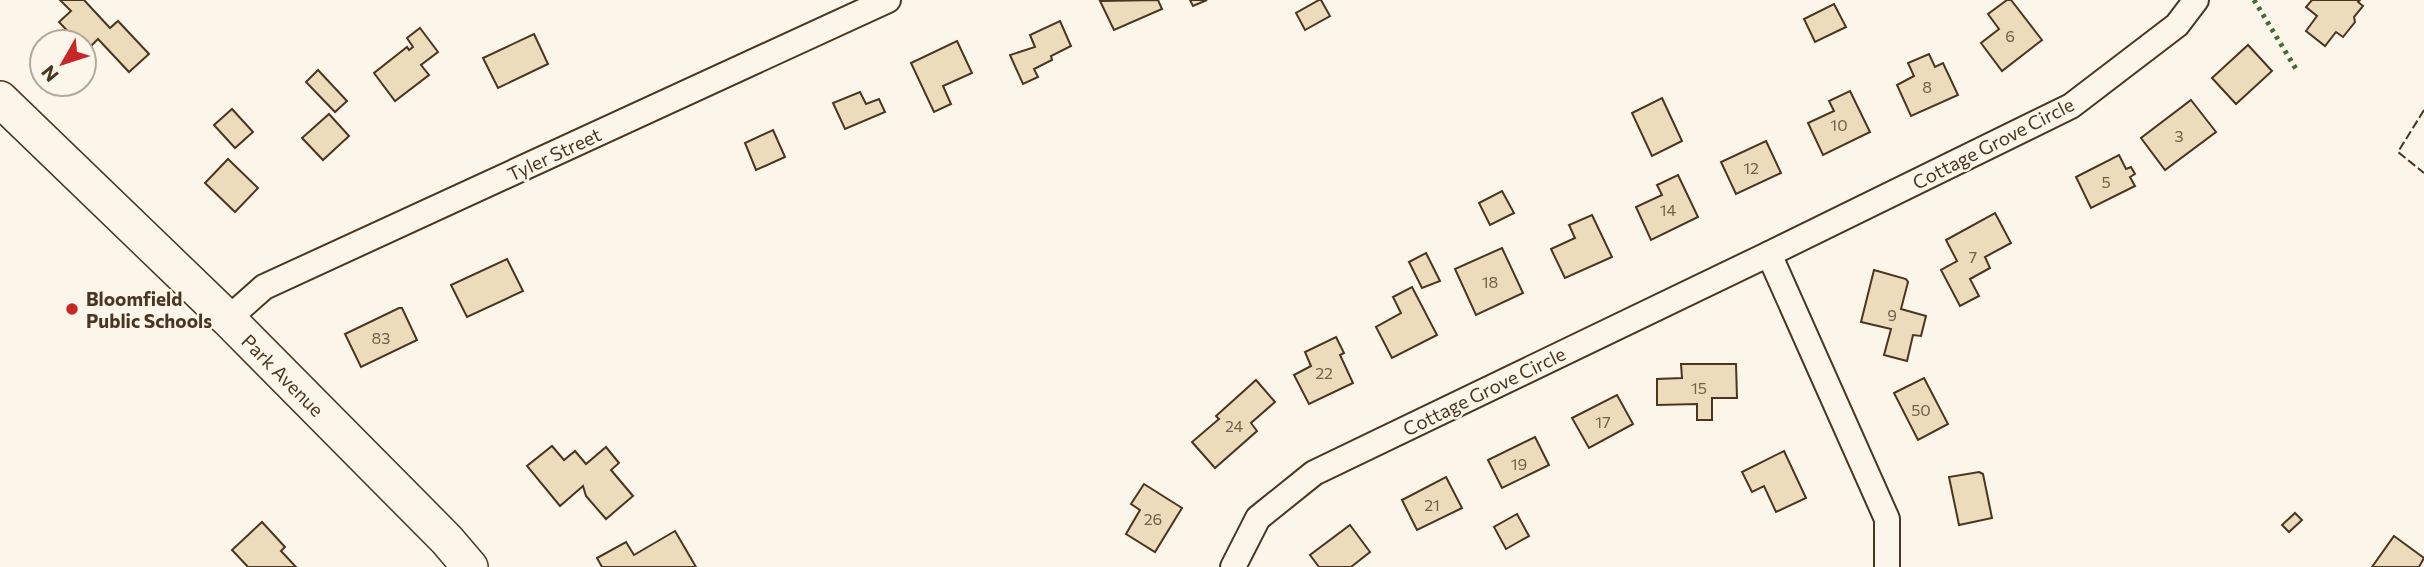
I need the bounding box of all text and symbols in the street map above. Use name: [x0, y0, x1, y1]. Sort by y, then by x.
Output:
house number: 6: [2005, 26, 2015, 45]
north arrow: [28, 28, 98, 98]
text: N: [36, 61, 63, 87]
house number: 8: [1922, 77, 1932, 96]
street label: Cottage Grove Circle: [1908, 92, 2078, 194]
house number: 10: [1830, 115, 1848, 134]
street label: Tyler Street: [504, 122, 605, 186]
house number: 3: [2174, 126, 2184, 145]
house number: 12: [1743, 158, 1759, 177]
house number: 5: [2101, 172, 2111, 191]
house number: 14: [1660, 200, 1677, 219]
house number: 7: [1969, 247, 1977, 266]
house number: 18: [1482, 272, 1498, 291]
place label: Bloomfield Public Schools: [86, 287, 212, 332]
marker: Bloomfield Public Schools: [64, 301, 80, 317]
house number: 9: [1887, 305, 1897, 324]
house number: 83: [372, 328, 390, 347]
street label: Park Avenue: [237, 329, 329, 421]
street label: Cottage Grove Circle: [1399, 342, 1569, 440]
house number: 22: [1315, 363, 1333, 382]
house number: 15: [1691, 378, 1707, 397]
house number: 50: [1911, 400, 1931, 419]
house number: 17: [1595, 412, 1611, 431]
house number: 24: [1225, 416, 1243, 435]
house number: 19: [1511, 454, 1527, 473]
house number: 21: [1424, 495, 1440, 514]
house number: 26: [1144, 509, 1162, 528]

